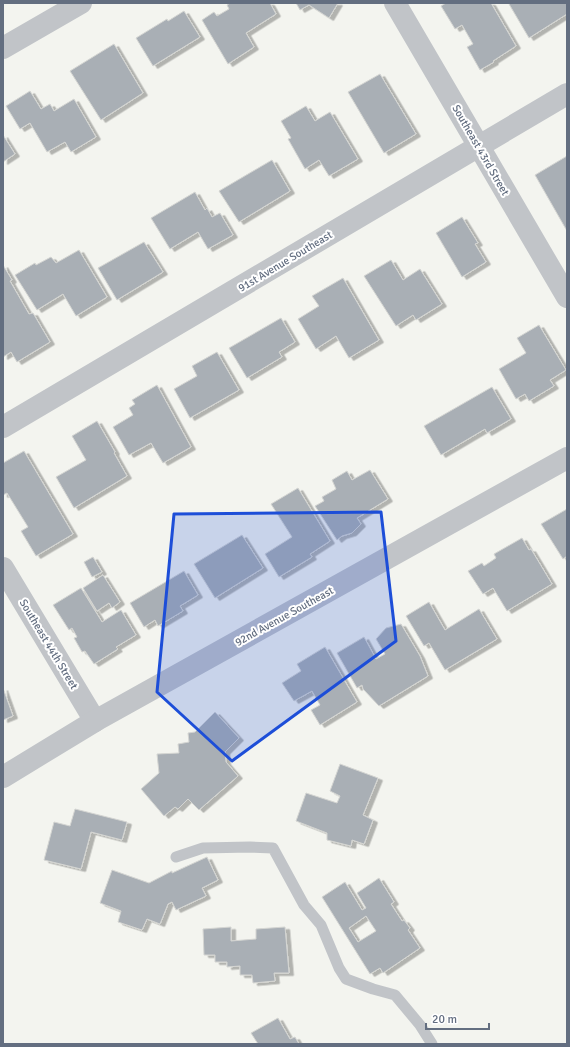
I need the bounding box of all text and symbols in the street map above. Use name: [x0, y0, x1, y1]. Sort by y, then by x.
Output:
street label: Southeast 43rd Street: [449, 103, 512, 198]
street label: 91st Avenue Southeast: [236, 228, 335, 295]
street label: 92nd Avenue Southeast: [233, 584, 336, 649]
street label: Southeast 44th Street: [17, 597, 81, 692]
scale bar: [426, 1005, 489, 1031]
text: 20 m: [432, 1012, 457, 1027]

